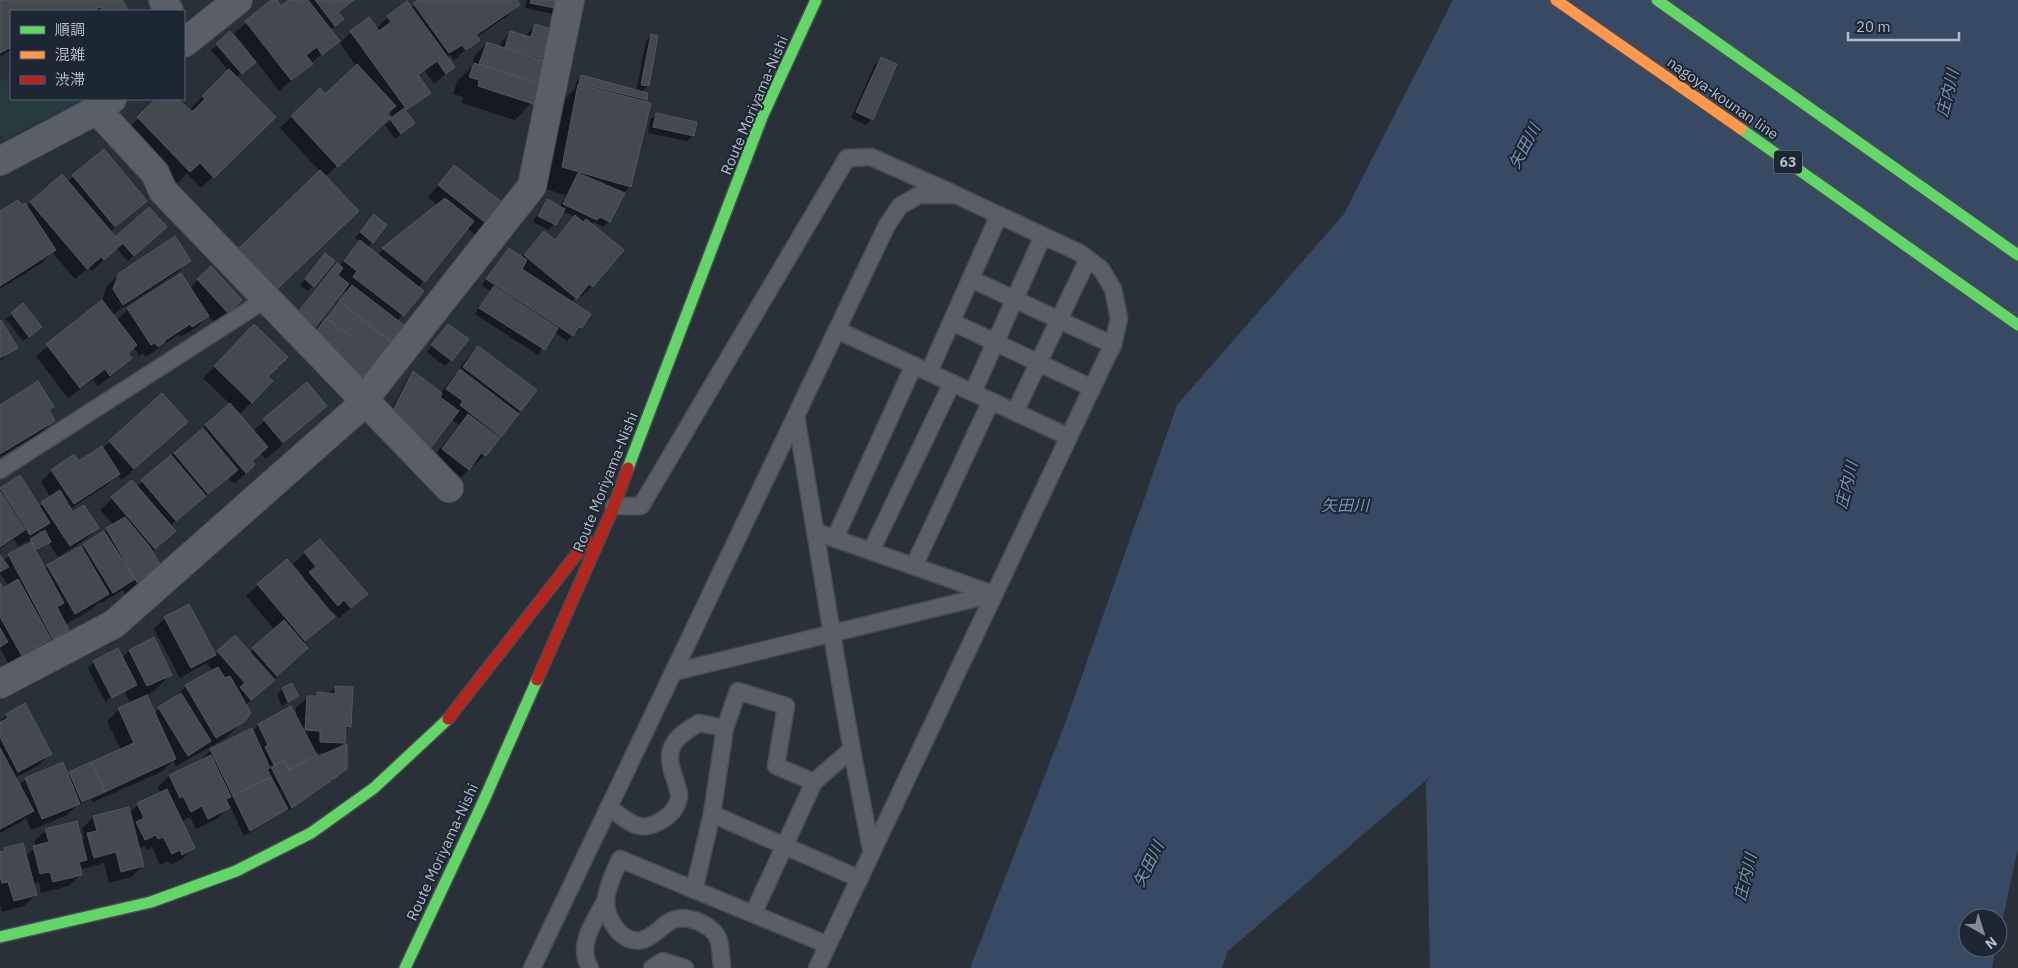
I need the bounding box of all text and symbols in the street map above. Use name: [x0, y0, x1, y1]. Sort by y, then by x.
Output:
legend: [10, 10, 185, 100]
scale bar: [1848, 10, 1959, 42]
text: 20 m: [1856, 17, 1891, 36]
text: 順調: [55, 20, 85, 39]
street label: Route Moriyama-Nishi: [716, 33, 792, 177]
text: 混雑: [55, 45, 85, 64]
street label: nagoya-kounan line: [1664, 52, 1782, 144]
water label: 庄内川: [1931, 65, 1963, 119]
text: 渋滞: [55, 70, 85, 89]
water label: 矢田川: [1504, 118, 1545, 172]
road number: 63: [1774, 150, 1802, 173]
street label: Route Moriyama-Nishi: [568, 409, 642, 555]
water label: 庄内川: [1830, 457, 1862, 511]
water label: 矢田川: [1321, 495, 1371, 515]
street label: Route Moriyama-Nishi: [402, 780, 482, 924]
water label: 矢田川: [1128, 836, 1168, 890]
water label: 庄内川: [1729, 849, 1761, 903]
north arrow: [1958, 908, 2008, 958]
text: N: [1982, 933, 2001, 953]

